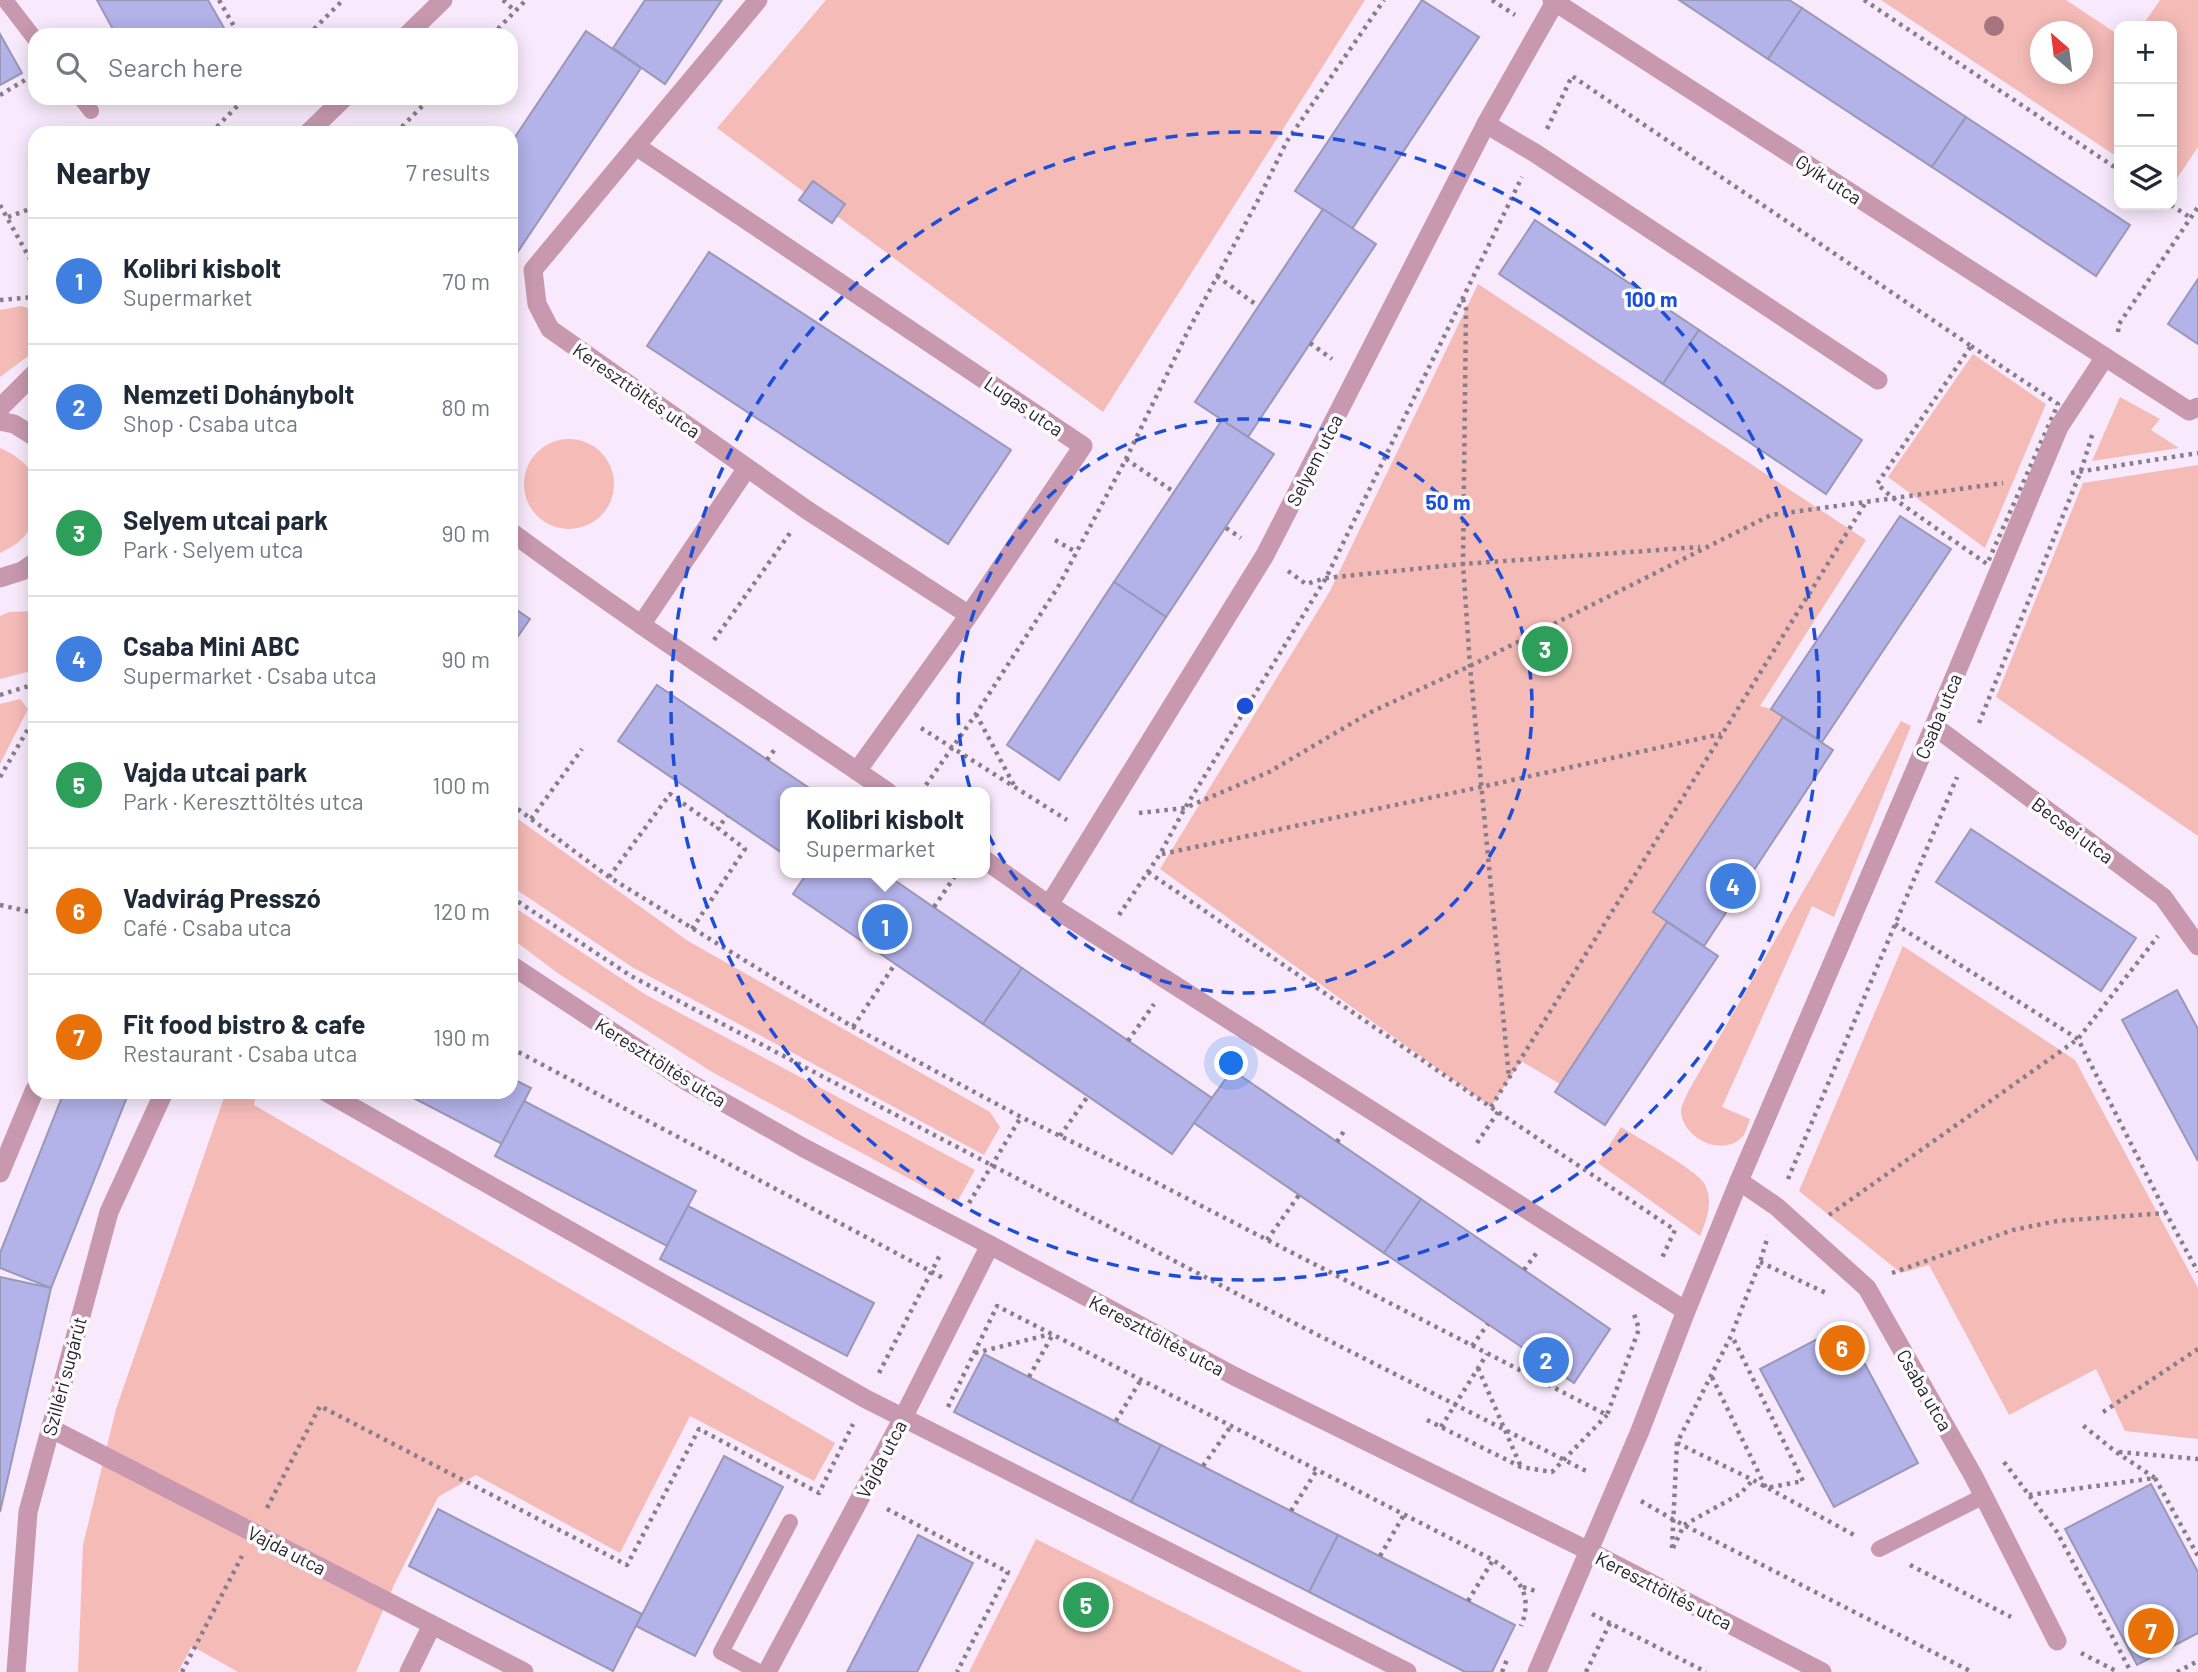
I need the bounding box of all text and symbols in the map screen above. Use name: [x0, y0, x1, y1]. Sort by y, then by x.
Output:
north arrow: [2030, 21, 2093, 84]
map controls: [2114, 21, 2177, 210]
button: +: [2114, 21, 2177, 84]
search box: [28, 28, 518, 105]
icon: search: [52, 48, 90, 86]
text: Search here: [108, 51, 243, 82]
button: −: [2114, 84, 2177, 147]
button: layers: [2114, 147, 2177, 210]
street label: Gyík utca: [1792, 149, 1866, 209]
text: Nearby: [56, 154, 151, 190]
text: 7 results: [406, 158, 490, 186]
text: Kolibri kisbolt: [123, 252, 281, 283]
text: 1: [75, 267, 83, 295]
text: 70 m: [443, 267, 490, 295]
text: Supermarket: [123, 283, 253, 311]
text: 100 m: [1624, 286, 1678, 311]
street label: Kereszttöltés utca: [569, 338, 705, 442]
street label: Lugas utca: [980, 371, 1068, 441]
text: Nemzeti Dohánybolt: [123, 378, 354, 409]
text: 2: [73, 393, 85, 421]
text: 80 m: [441, 393, 490, 421]
text: Shop · Csaba utca: [123, 409, 298, 437]
street label: Selyem utca: [1281, 410, 1347, 510]
text: 50 m: [1425, 489, 1471, 514]
text: Selyem utcai park: [123, 504, 328, 535]
text: 3: [73, 519, 85, 547]
text: 90 m: [441, 519, 490, 547]
text: Park · Selyem utca: [123, 535, 303, 563]
pin: 3: [1522, 623, 1568, 675]
text: Csaba Mini ABC: [123, 630, 300, 661]
text: 4: [72, 645, 86, 673]
text: 90 m: [441, 645, 490, 673]
text: Supermarket · Csaba utca: [123, 661, 376, 689]
street label: Csaba utca: [1910, 670, 1966, 762]
centre of rings: [1233, 694, 1257, 718]
text: Vajda utcai park: [123, 756, 307, 787]
text: 5: [73, 771, 85, 799]
text: 100 m: [432, 771, 490, 799]
text: Park · Kereszttöltés utca: [123, 787, 364, 815]
popup: [780, 787, 990, 878]
street label: Becsei utca: [2028, 792, 2118, 868]
text: Kolibri kisbolt: [806, 803, 964, 834]
text: Supermarket: [806, 834, 936, 862]
pin: 4: [1710, 860, 1756, 912]
text: Vadvirág Presszó: [123, 882, 321, 913]
text: 6: [73, 897, 85, 925]
text: 120 m: [433, 897, 490, 925]
pin: 1: [862, 901, 908, 953]
text: Café · Csaba utca: [123, 913, 292, 941]
text: Fit food bistro & cafe: [123, 1008, 365, 1039]
street label: Kereszttöltés utca: [591, 1013, 731, 1111]
text: 7: [73, 1023, 85, 1051]
text: 190 m: [433, 1023, 490, 1051]
text: Restaurant · Csaba utca: [123, 1039, 357, 1067]
your location: [1214, 1046, 1248, 1080]
street label: Kereszttöltés utca: [1085, 1290, 1229, 1380]
street label: Szilléri sugárút: [37, 1314, 91, 1438]
pin: 6: [1819, 1322, 1865, 1374]
pin: 2: [1523, 1334, 1569, 1386]
street label: Csaba utca: [1892, 1345, 1958, 1435]
street label: Vajda utca: [851, 1416, 911, 1502]
street label: Vajda utca: [244, 1520, 330, 1580]
street label: Kereszttöltés utca: [1592, 1546, 1736, 1634]
pin: 5: [1063, 1579, 1109, 1631]
pin: 7: [2128, 1605, 2174, 1657]

